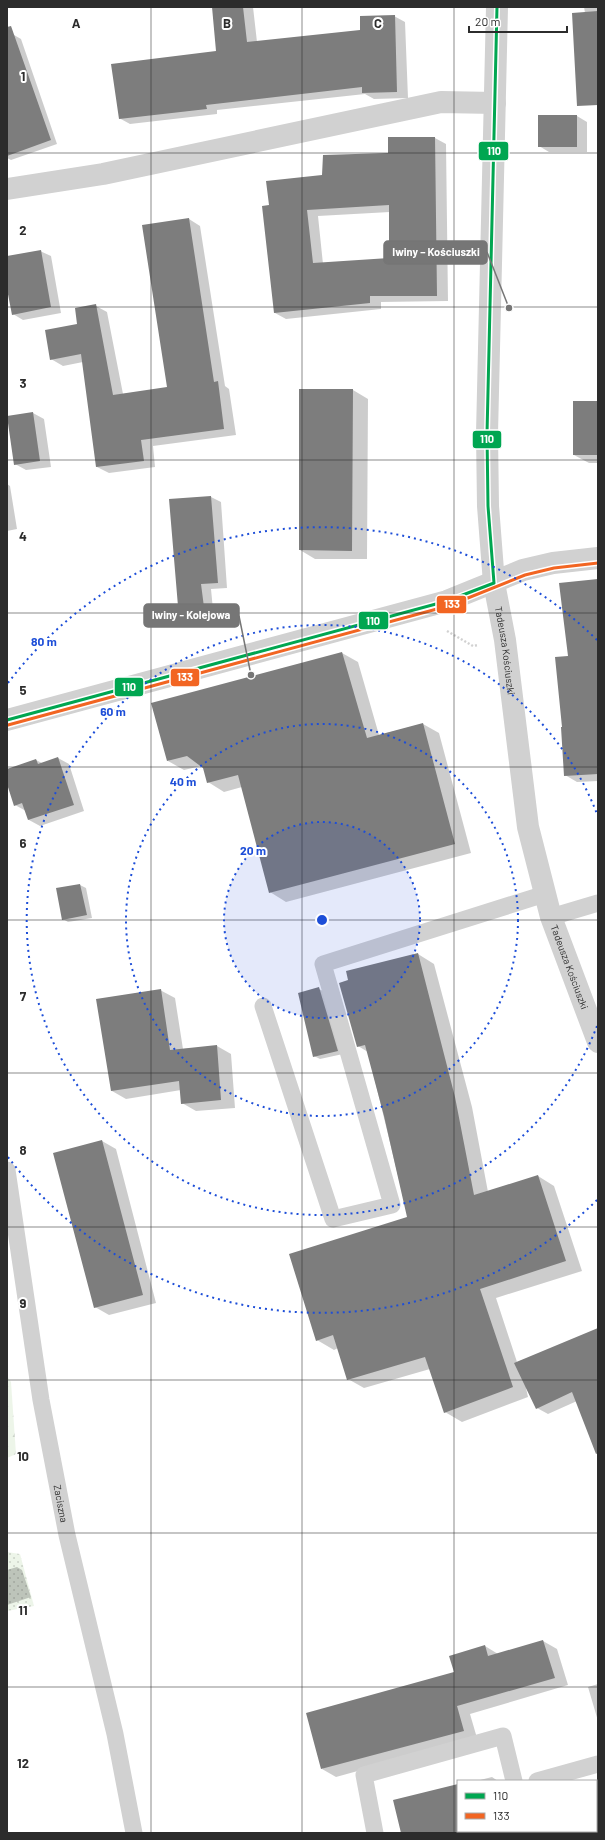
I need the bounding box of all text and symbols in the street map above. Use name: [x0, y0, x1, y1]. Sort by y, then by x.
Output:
scale bar: [469, 8, 567, 34]
text: 20 m: [475, 14, 501, 28]
text: A: [72, 15, 81, 31]
text: B: [223, 15, 231, 31]
text: C: [374, 15, 382, 31]
text: 1: [21, 68, 25, 84]
line badge: 110: [478, 141, 509, 161]
text: 110: [487, 144, 501, 157]
text: 2: [19, 222, 27, 238]
callout: Iwiny – Kościuszki: [384, 241, 487, 264]
text: Iwiny – Kościuszki: [392, 245, 480, 258]
text: 3: [19, 375, 27, 391]
line badge: 110: [472, 430, 502, 449]
text: 110: [480, 432, 494, 445]
text: 4: [19, 528, 27, 544]
line badge: 133: [436, 595, 467, 614]
text: 133: [444, 597, 460, 610]
callout: Iwiny - Kolejowa: [144, 604, 239, 627]
street label: Tadeusza Kościuszki: [493, 605, 518, 696]
text: Iwiny - Kolejowa: [152, 608, 230, 621]
line badge: 110: [358, 611, 389, 630]
text: 110: [366, 614, 380, 627]
text: 80 m: [31, 634, 57, 648]
line badge: 133: [170, 668, 200, 687]
text: 133: [177, 670, 193, 683]
line badge: 110: [114, 677, 144, 697]
text: 110: [122, 680, 136, 693]
text: 5: [19, 682, 27, 698]
text: 60 m: [100, 704, 126, 718]
text: 40 m: [170, 774, 196, 788]
text: 6: [20, 835, 27, 851]
text: 20 m: [240, 843, 266, 857]
centre of rings: [315, 913, 329, 927]
street label: Tadeusza Kościuszki: [548, 923, 591, 1011]
text: 7: [20, 988, 27, 1004]
text: 8: [19, 1142, 27, 1158]
text: 9: [20, 1295, 27, 1311]
text: 10: [17, 1448, 29, 1464]
street label: Zaciszna: [51, 1484, 70, 1523]
text: 11: [18, 1602, 28, 1618]
text: 12: [17, 1755, 29, 1771]
legend: [457, 1780, 597, 1832]
text: 110: [493, 1788, 508, 1802]
text: 133: [493, 1808, 510, 1822]

